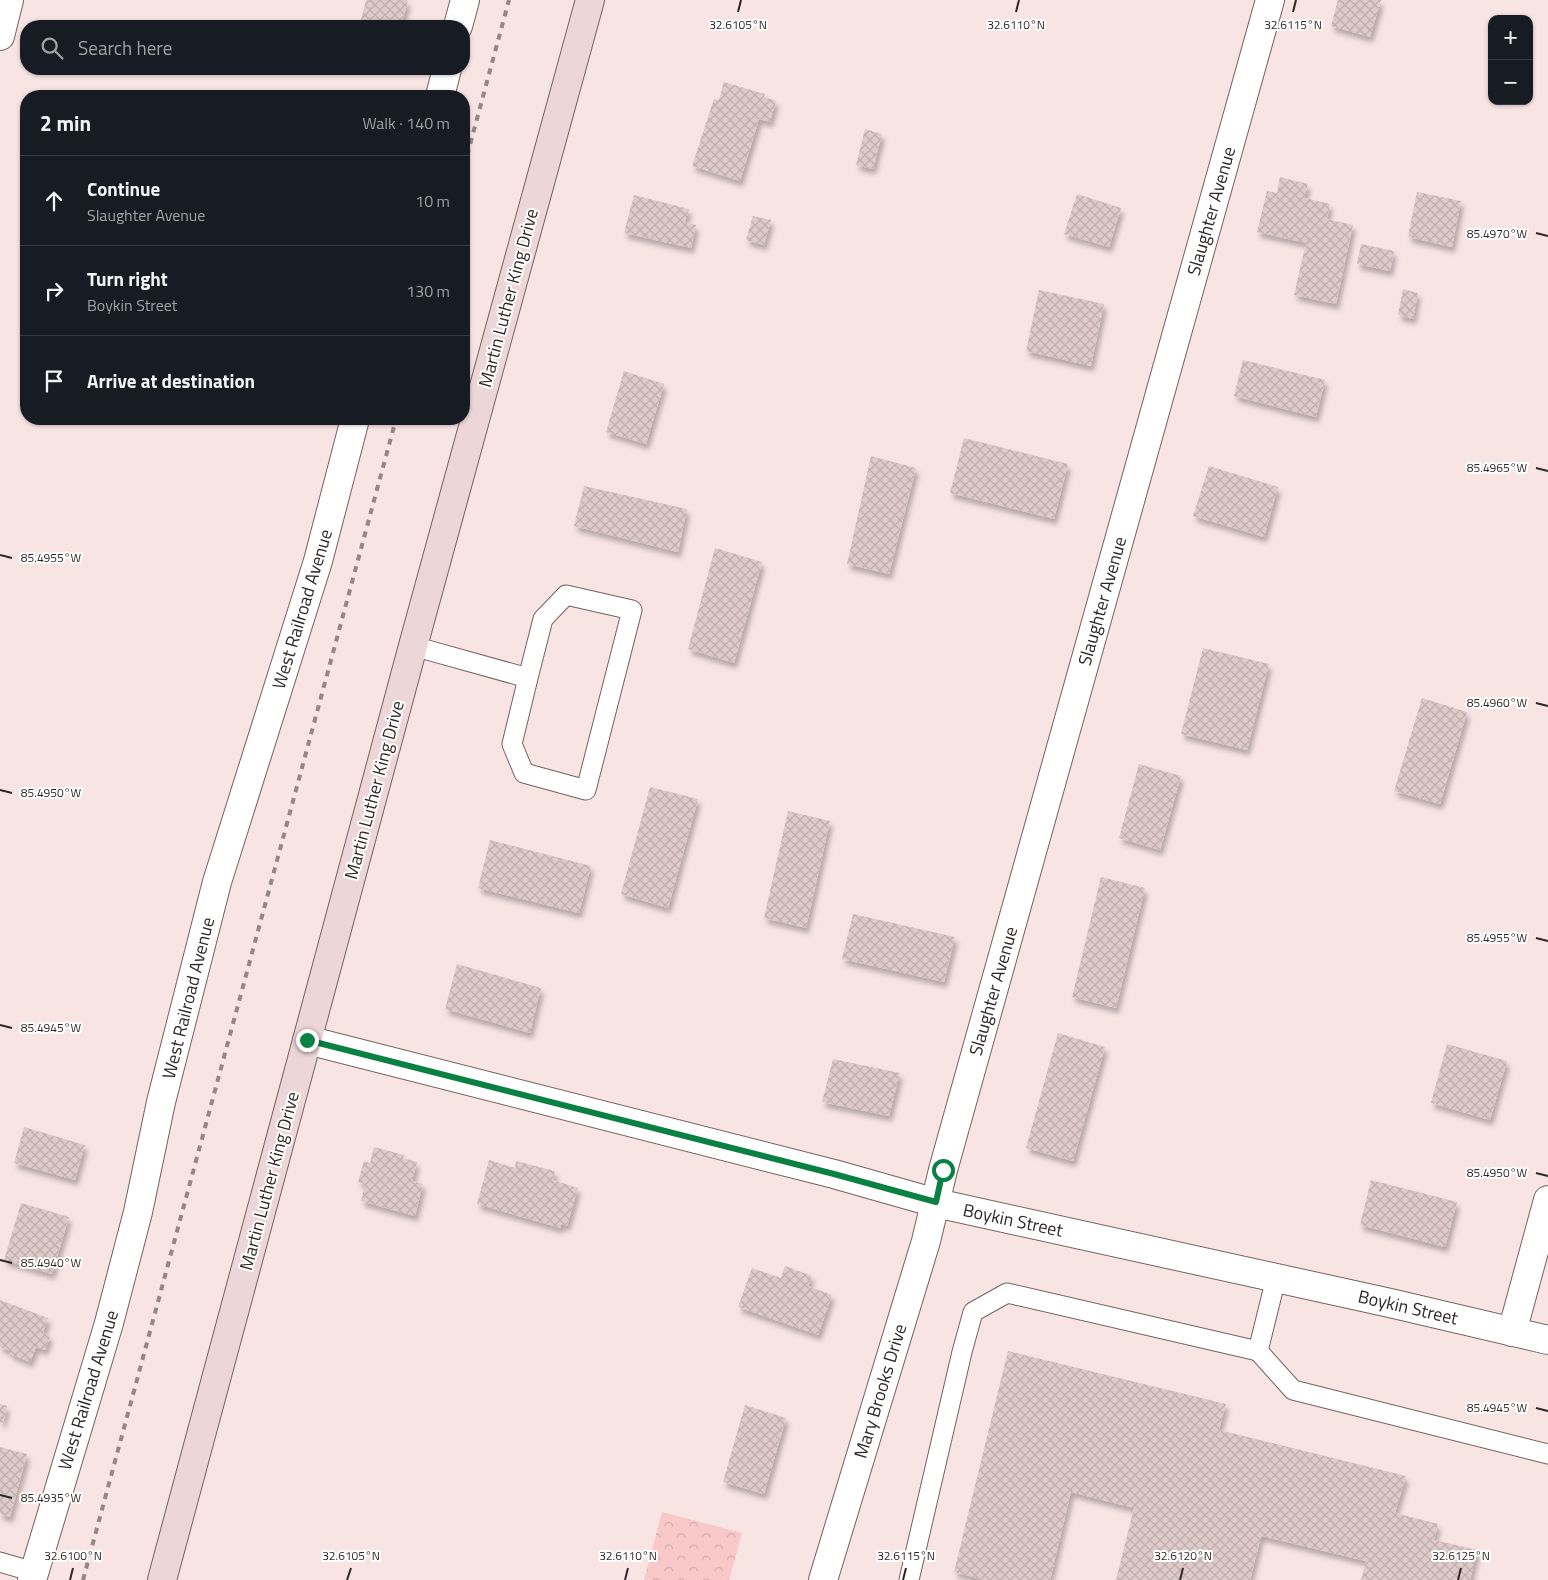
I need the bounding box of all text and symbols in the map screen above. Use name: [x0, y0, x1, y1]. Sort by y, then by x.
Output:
text: 32.6105°N: [709, 15, 767, 34]
text: 32.6110°N: [987, 15, 1045, 34]
text: 32.6115°N: [1264, 15, 1322, 34]
map controls: [1488, 15, 1533, 105]
button: +: [1488, 15, 1533, 60]
search box: [20, 20, 470, 75]
text: Search here: [78, 33, 172, 62]
icon: search: [38, 34, 66, 62]
button: −: [1488, 60, 1533, 105]
text: 2 min: [40, 107, 91, 139]
text: Walk · 140 m: [362, 111, 450, 135]
street label: Slaughter Avenue: [1180, 143, 1242, 279]
text: Continue: [87, 174, 160, 203]
icon: ahead: [40, 187, 68, 215]
text: 10 m: [415, 189, 450, 213]
text: Slaughter Avenue: [87, 203, 205, 227]
street label: Martin Luther King Drive: [471, 206, 545, 390]
text: 85.4970°W: [1467, 224, 1527, 243]
text: Turn right: [87, 264, 168, 293]
icon: right: [40, 277, 68, 305]
text: 130 m: [406, 279, 450, 303]
text: Boykin Street: [87, 293, 177, 317]
text: Arrive at destination: [87, 366, 255, 395]
icon: arrive: [40, 367, 68, 395]
text: 85.4965°W: [1467, 458, 1527, 477]
street label: West Railroad Avenue: [265, 526, 339, 692]
street label: Slaughter Avenue: [1071, 533, 1133, 669]
text: 85.4955°W: [21, 548, 81, 567]
text: 85.4960°W: [1467, 693, 1527, 712]
street label: Martin Luther King Drive: [337, 698, 411, 882]
text: 85.4950°W: [21, 783, 81, 802]
street label: West Railroad Avenue: [155, 914, 221, 1082]
street label: Slaughter Avenue: [962, 923, 1024, 1059]
text: 85.4955°W: [1467, 928, 1527, 947]
text: 85.4945°W: [21, 1018, 81, 1037]
route end: [296, 1029, 319, 1052]
street label: Martin Luther King Drive: [232, 1089, 306, 1273]
route start: [932, 1159, 955, 1182]
text: 85.4950°W: [1467, 1163, 1527, 1182]
street label: Boykin Street: [960, 1196, 1066, 1244]
text: 85.4940°W: [21, 1253, 81, 1272]
street label: Boykin Street: [1355, 1282, 1461, 1332]
street label: West Railroad Avenue: [51, 1307, 125, 1473]
street label: Mary Brooks Drive: [847, 1320, 913, 1462]
text: 85.4945°W: [1467, 1398, 1527, 1417]
text: 85.4935°W: [21, 1488, 81, 1507]
text: 32.6100°N: [44, 1546, 102, 1565]
text: 32.6105°N: [322, 1546, 380, 1565]
text: 32.6110°N: [599, 1546, 657, 1565]
text: 32.6115°N: [877, 1546, 935, 1565]
text: 32.6120°N: [1154, 1546, 1212, 1565]
text: 32.6125°N: [1432, 1546, 1490, 1565]

